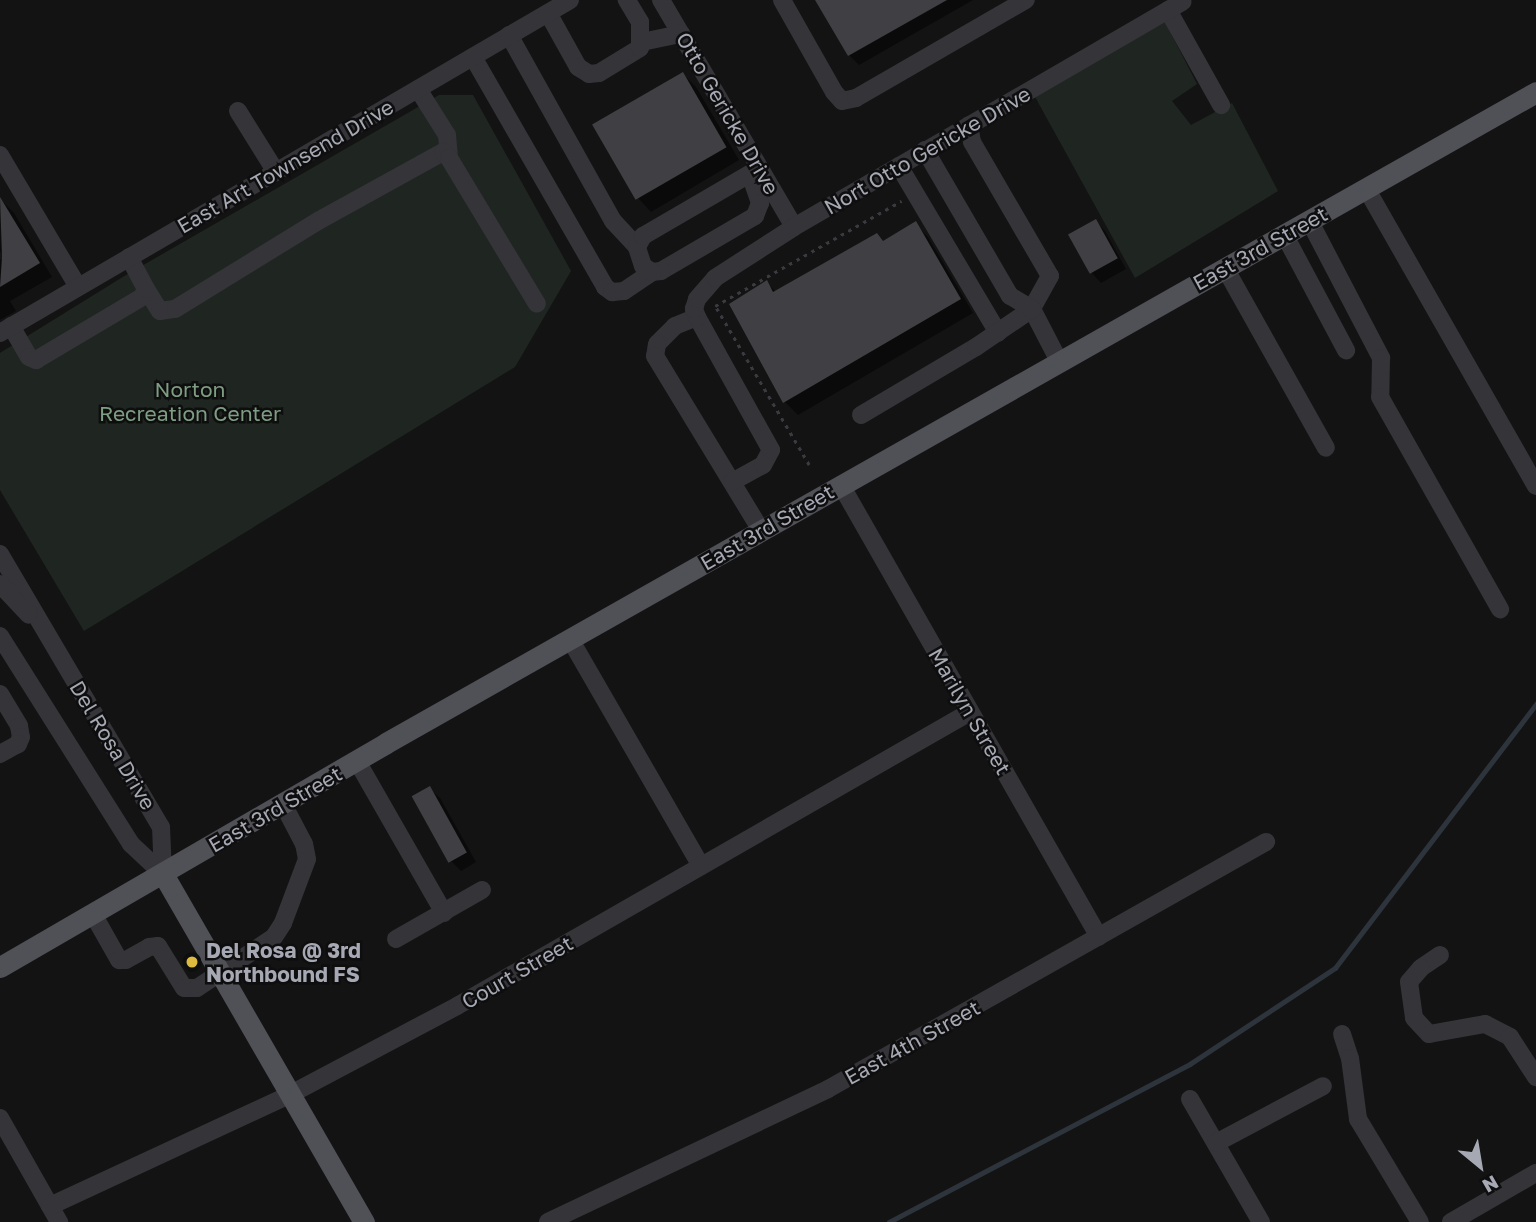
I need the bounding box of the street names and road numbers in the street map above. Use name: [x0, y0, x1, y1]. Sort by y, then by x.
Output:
street label: Otto Gericke Drive: [671, 27, 785, 199]
street label: Nort Otto Gericke Drive: [819, 81, 1035, 219]
street label: East Art Townsend Drive: [172, 94, 398, 238]
street label: East 3rd Street: [1188, 201, 1332, 295]
street label: East 3rd Street: [696, 479, 838, 575]
street label: Marilyn Street: [924, 643, 1016, 779]
street label: Del Rosa Drive: [65, 676, 161, 814]
street label: East 3rd Street: [204, 761, 346, 857]
street label: Court Street: [457, 930, 577, 1014]
street label: East 4th Street: [840, 994, 984, 1090]

